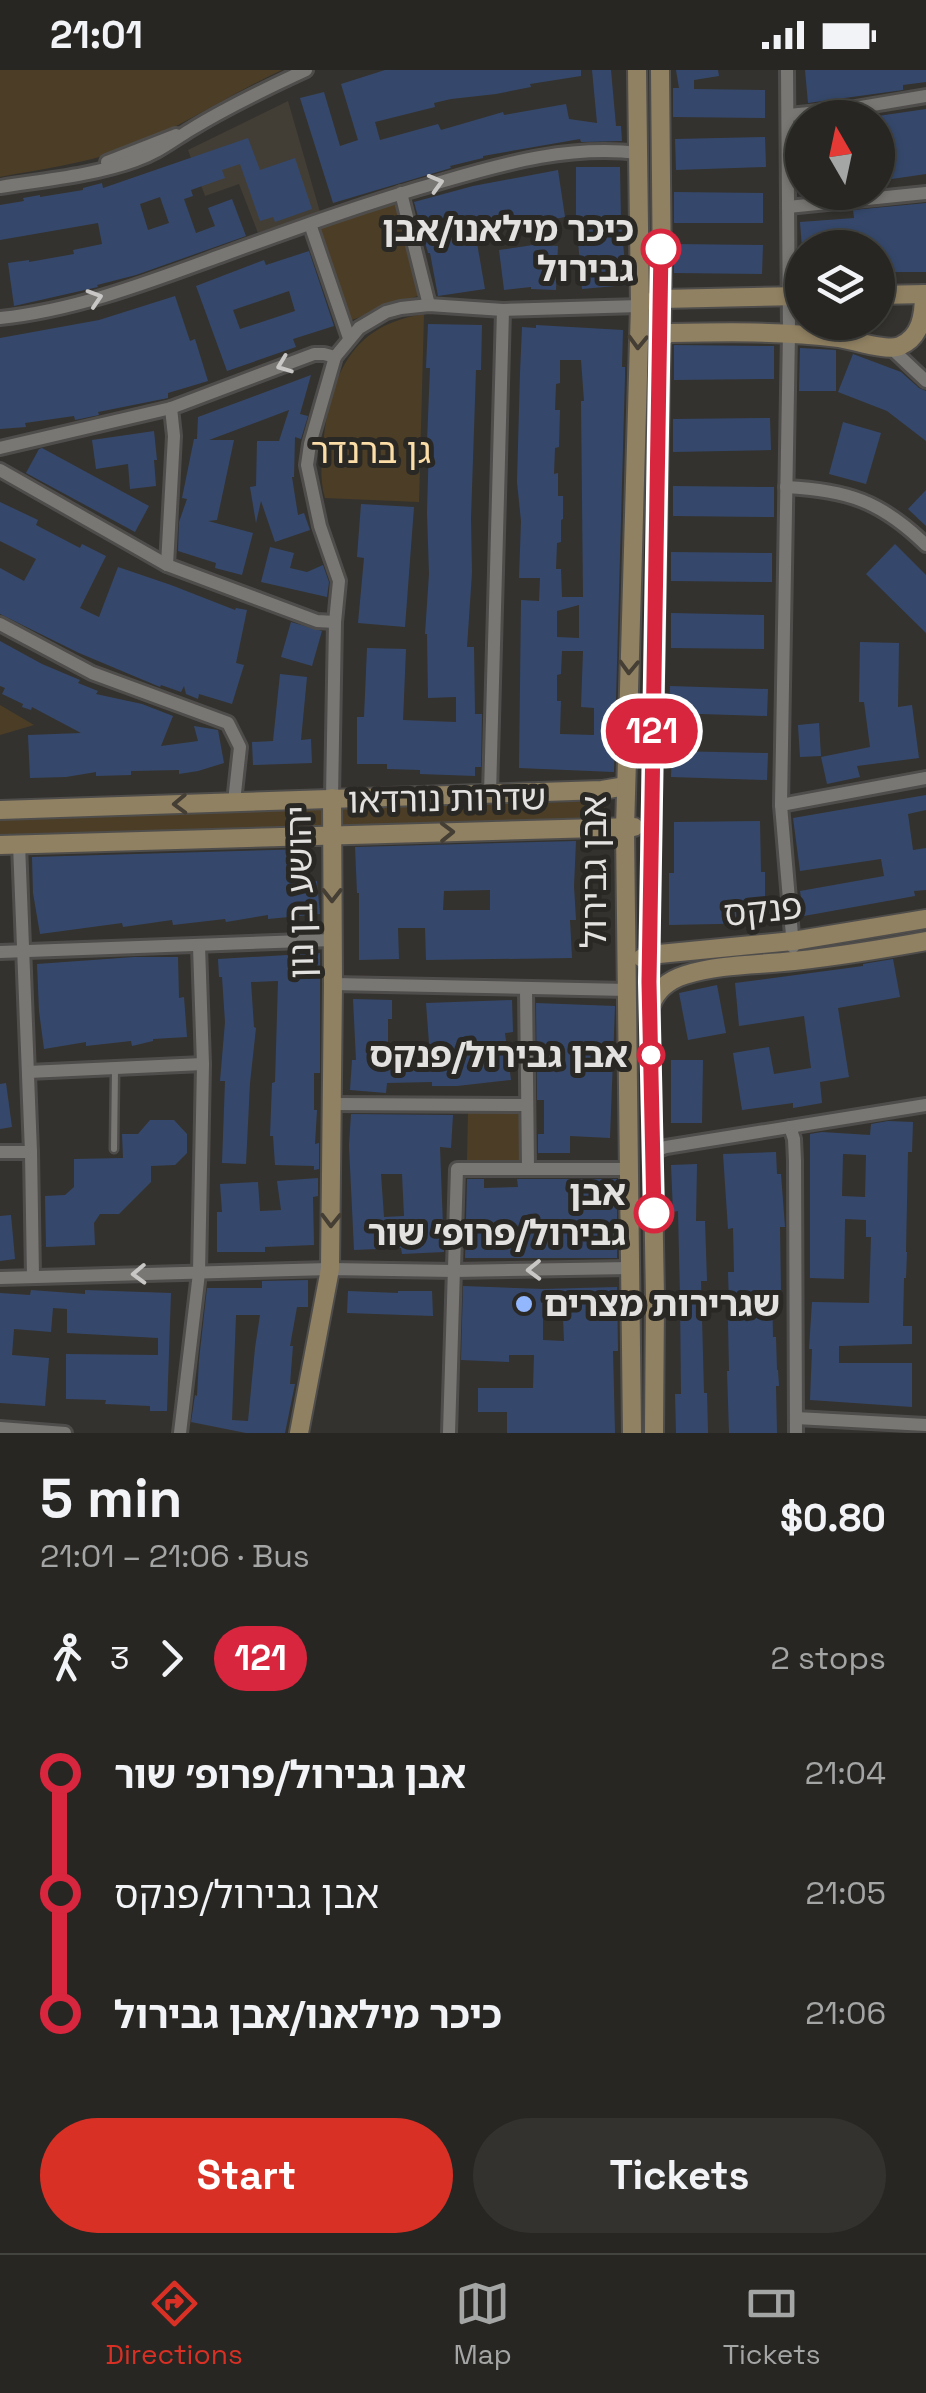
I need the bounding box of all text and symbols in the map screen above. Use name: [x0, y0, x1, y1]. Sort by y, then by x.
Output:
text: 21:01: [50, 11, 143, 59]
north arrow: [785, 100, 895, 210]
map controls: [785, 100, 895, 340]
one-way arrow: [427, 174, 444, 195]
place label: כיכר מילאנו/אבן גבירול: [382, 207, 634, 291]
marker: כיכר מילאנו/אבן גבירול: [642, 230, 680, 268]
button: layers: [785, 230, 895, 340]
one-way arrow: [86, 289, 103, 310]
one-way arrow: [628, 335, 649, 351]
one-way arrow: [276, 354, 293, 374]
park label: גן ברנדר: [311, 429, 431, 473]
one-way arrow: [619, 660, 640, 676]
line badge: 121: [594, 698, 710, 764]
text: 121: [626, 709, 678, 753]
street label: שדרות נורדאו: [347, 775, 547, 823]
one-way arrow: [171, 793, 187, 814]
street label: אבן גבירול: [572, 796, 616, 948]
street label: יהושע בן נון: [276, 805, 324, 979]
one-way arrow: [440, 821, 456, 843]
street label: פנקס: [722, 884, 804, 936]
one-way arrow: [321, 888, 343, 904]
place label: אבן גבירול/פנקס: [369, 1033, 628, 1077]
marker: אבן גבירול/פנקס: [638, 1042, 664, 1068]
place label: אבן גבירול/פרופ׳ שור: [367, 1171, 626, 1255]
marker: אבן גבירול/פרופ׳ שור: [635, 1194, 673, 1232]
one-way arrow: [320, 1214, 342, 1229]
one-way arrow: [526, 1259, 541, 1280]
one-way arrow: [131, 1264, 147, 1285]
place label: שגרירות מצרים: [544, 1282, 780, 1326]
marker: שגרירות מצרים: [513, 1293, 535, 1315]
text: 5 min: [40, 1463, 182, 1533]
text: $0.80: [780, 1494, 886, 1542]
text: 21:01 – 21:06 · Bus: [40, 1536, 310, 1576]
icon: walk: [40, 1631, 95, 1686]
icon: forward: [144, 1631, 199, 1686]
text: 121: [234, 1636, 287, 1680]
text: 3: [110, 1638, 129, 1678]
text: 2 stops: [771, 1638, 886, 1678]
text: אבן גבירול/פרופ׳ שור: [114, 1751, 466, 1799]
text: 21:04: [805, 1753, 886, 1793]
text: אבן גבירול/פנקס: [114, 1871, 379, 1919]
text: 21:05: [806, 1873, 886, 1913]
text: כיכר מילאנו/אבן גבירול: [114, 1991, 502, 2039]
text: 21:06: [805, 1993, 886, 2033]
button: Start: [40, 2118, 453, 2233]
button: Tickets: [473, 2118, 886, 2233]
tab: Directions: [105, 2276, 243, 2372]
tab: Map: [454, 2276, 512, 2372]
tab: Tickets: [723, 2276, 821, 2372]

